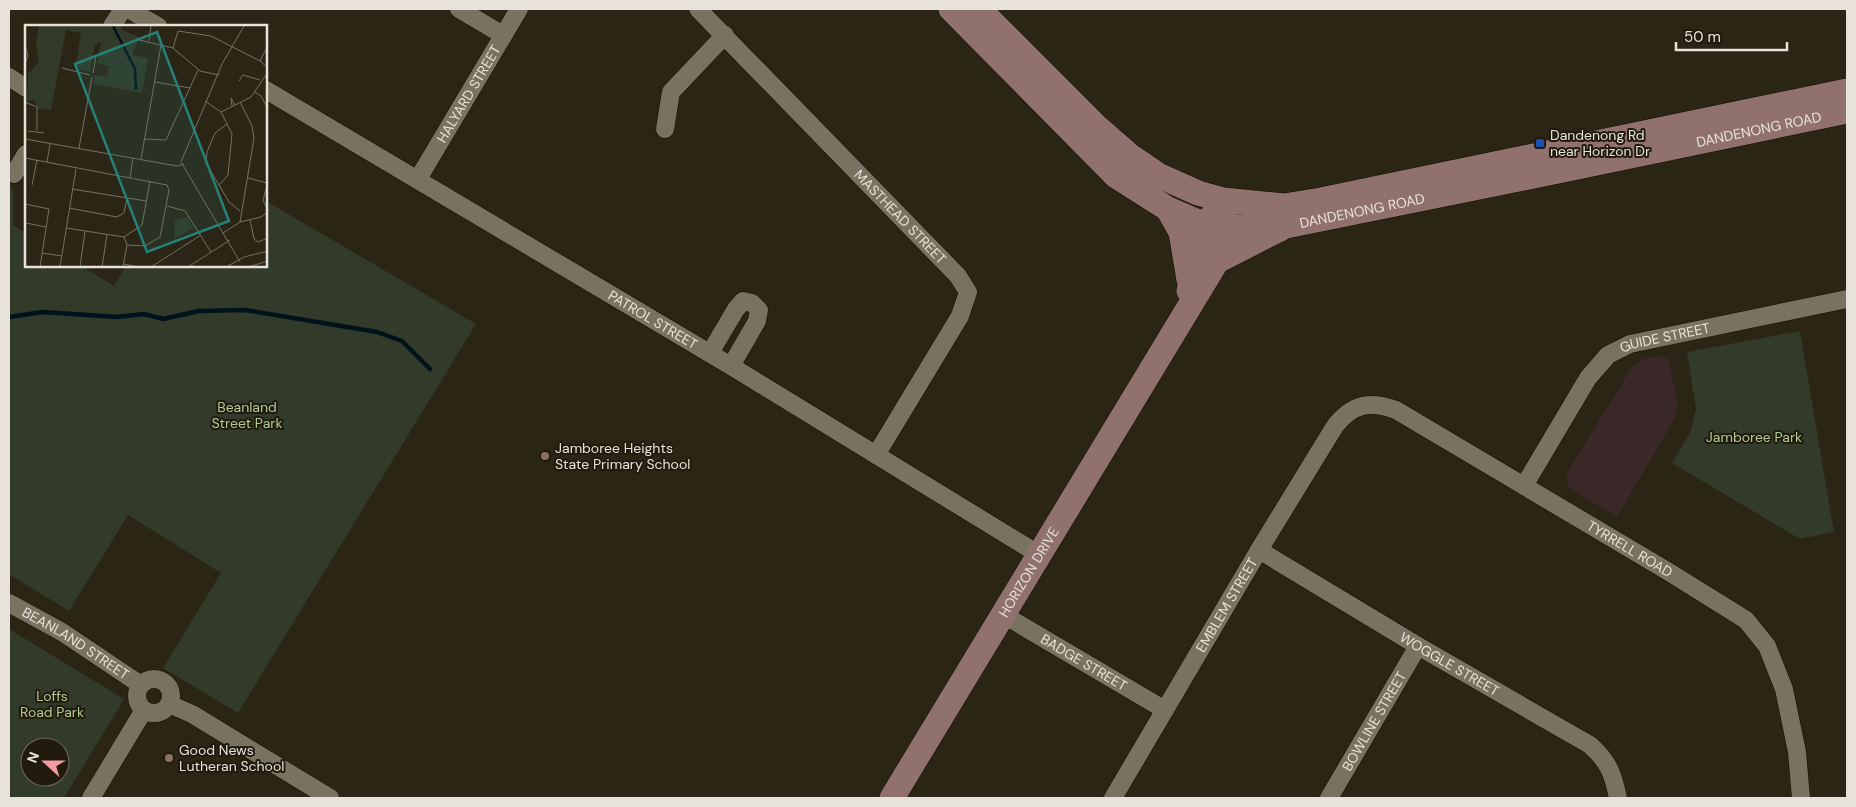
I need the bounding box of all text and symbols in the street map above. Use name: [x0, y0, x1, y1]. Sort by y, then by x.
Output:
scale bar: [1676, 20, 1787, 52]
inset map: [25, 25, 268, 268]
text: 50 m: [1684, 27, 1721, 47]
street label: HALYARD STREET: [433, 42, 505, 146]
street label: DANDENONG ROAD: [1695, 108, 1823, 151]
place label: Dandenong Rd near Horizon Dr: [1550, 126, 1650, 160]
marker: Dandenong Rd near Horizon Dr: [1534, 137, 1546, 149]
street label: MASTHEAD STREET: [850, 166, 950, 268]
street label: DANDENONG ROAD: [1298, 189, 1426, 232]
street label: PATROL STREET: [605, 286, 701, 353]
street label: GUIDE STREET: [1616, 319, 1712, 357]
park label: Beanland Street Park: [211, 398, 283, 432]
park label: Jamboree Park: [1706, 428, 1802, 446]
place label: Jamboree Heights State Primary School: [555, 439, 690, 473]
marker: Jamboree Heights State Primary School: [539, 450, 551, 462]
street label: TYRRELL ROAD: [1584, 516, 1676, 581]
street label: HORIZON DRIVE: [995, 524, 1063, 620]
street label: EMBLEM STREET: [1192, 554, 1262, 656]
street label: BEANLAND STREET: [19, 603, 133, 684]
street label: WOGGLE STREET: [1396, 628, 1503, 700]
street label: BADGE STREET: [1037, 630, 1130, 695]
street label: BOWLINE STREET: [1338, 668, 1410, 774]
park label: Loffs Road Park: [20, 687, 84, 721]
north arrow: [20, 737, 70, 787]
place label: Good News Lutheran School: [179, 741, 284, 775]
text: N: [23, 749, 43, 765]
marker: Good News Lutheran School: [163, 752, 175, 764]

